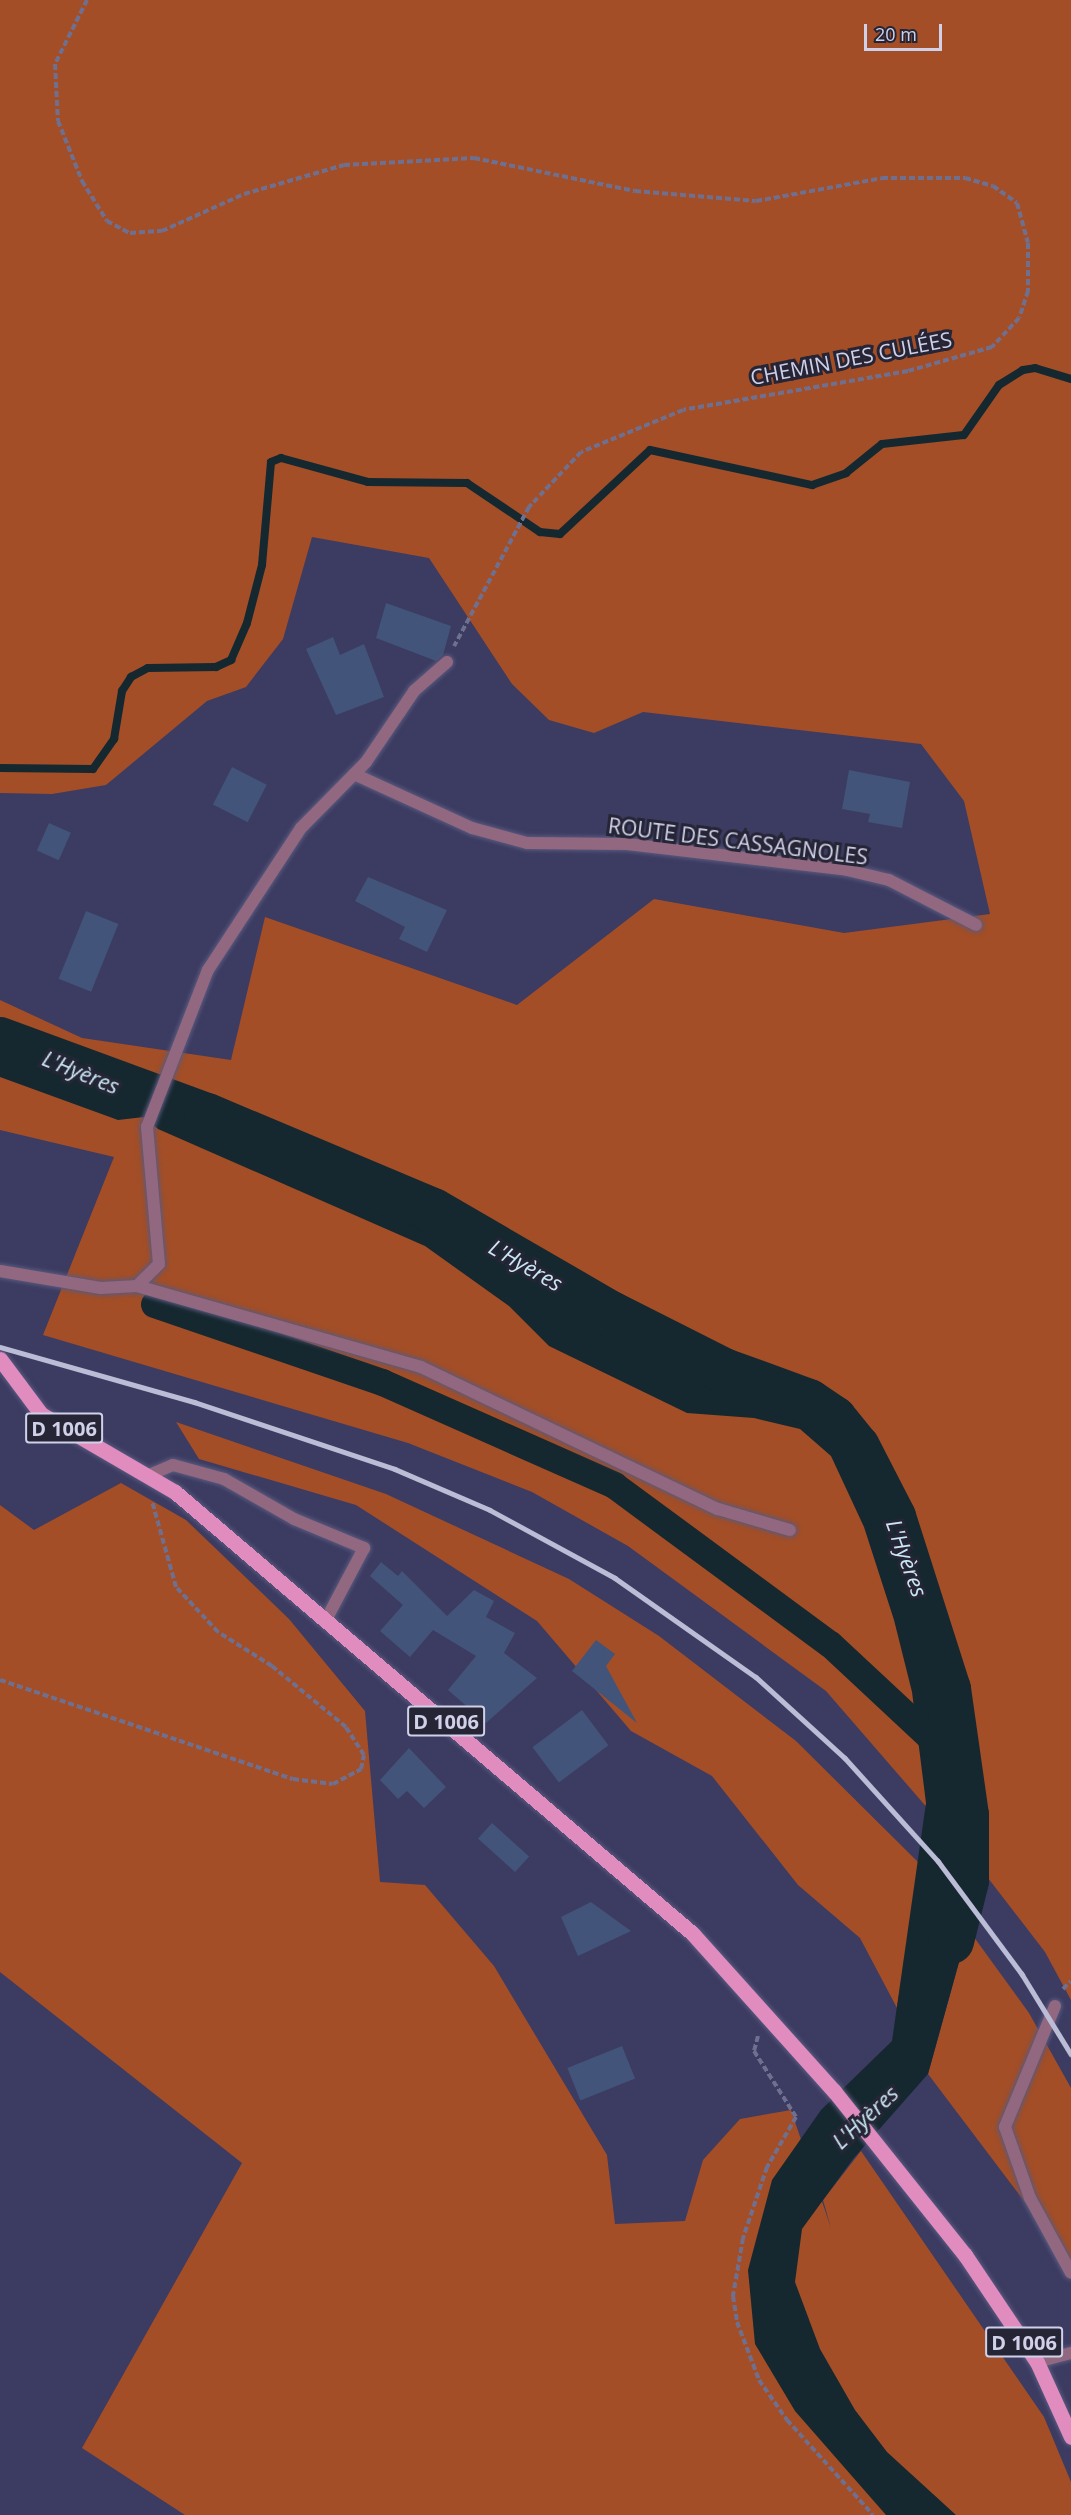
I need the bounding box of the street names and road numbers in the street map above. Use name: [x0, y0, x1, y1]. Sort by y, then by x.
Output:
street label: CHEMIN DES CULÉES: [748, 326, 954, 390]
street label: ROUTE DES CASSAGNOLES: [607, 813, 869, 869]
road number: D 1006: [25, 1411, 103, 1445]
road number: D 1006: [407, 1704, 485, 1738]
road number: D 1006: [985, 2325, 1063, 2359]

